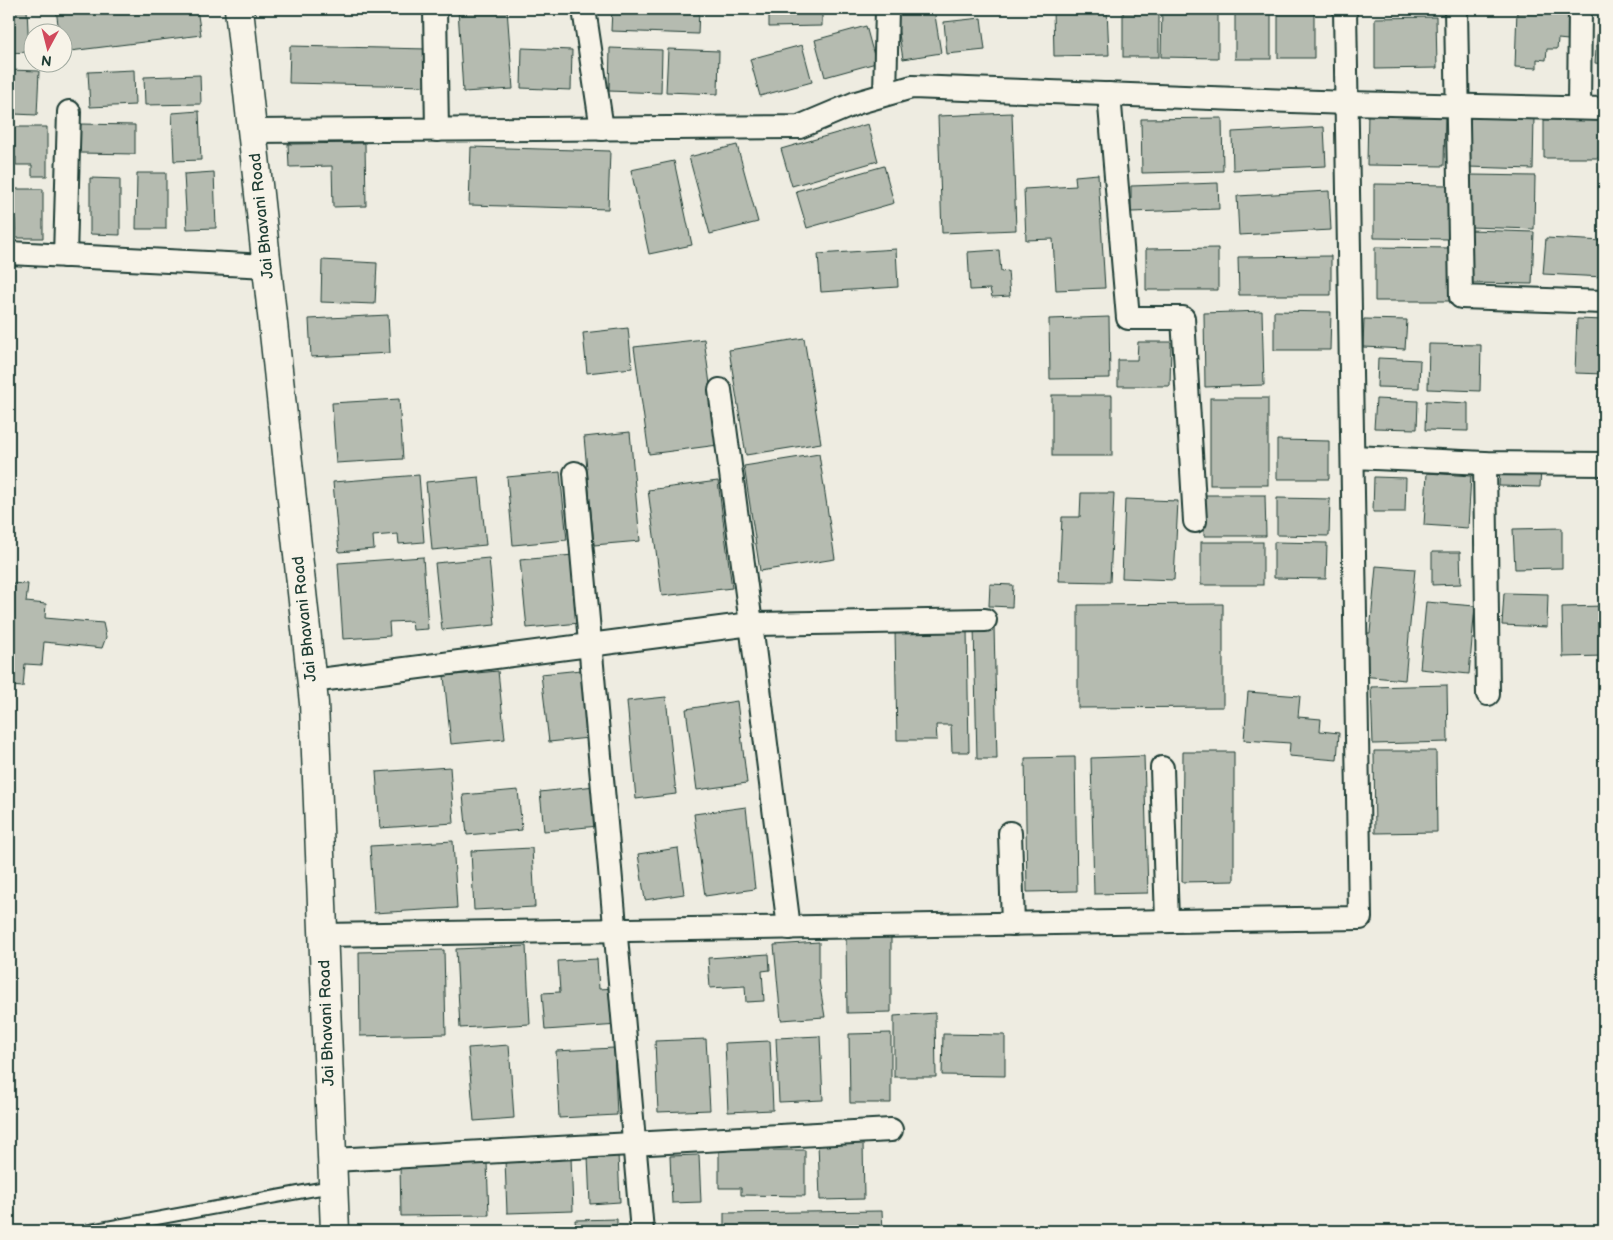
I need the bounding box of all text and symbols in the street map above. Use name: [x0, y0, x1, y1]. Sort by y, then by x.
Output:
north arrow: [22, 22, 72, 72]
text: N: [40, 51, 53, 69]
street label: Jai Bhavani Road: [246, 152, 278, 280]
street label: Jai Bhavani Road: [289, 555, 321, 683]
street label: Jai Bhavani Road: [315, 960, 339, 1086]

